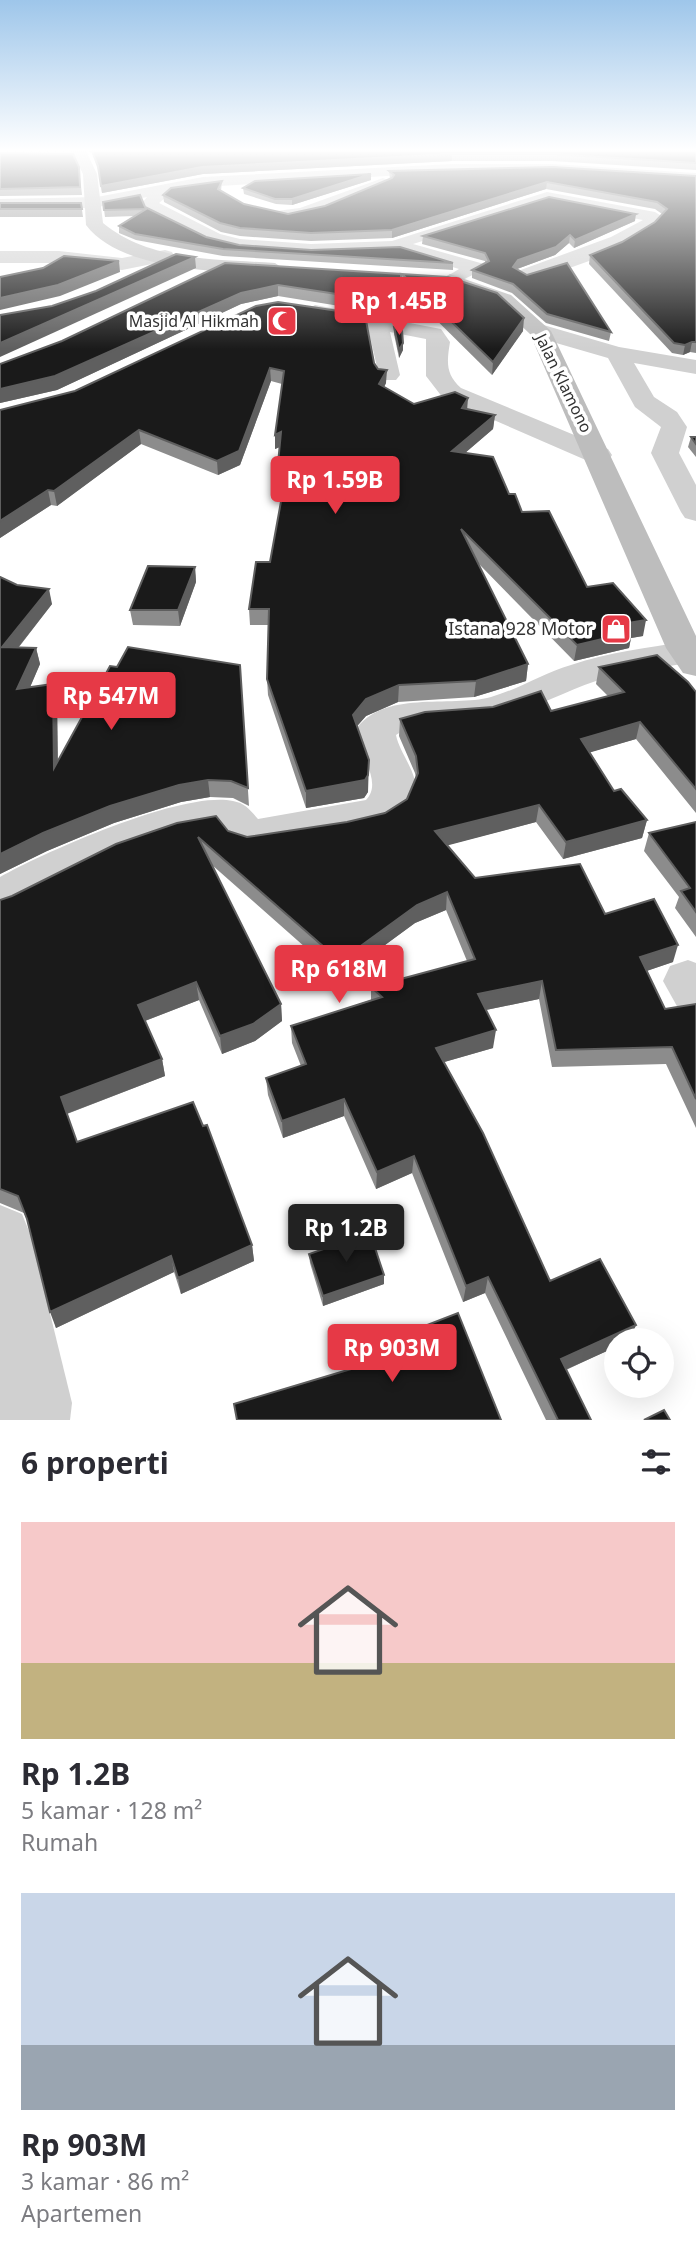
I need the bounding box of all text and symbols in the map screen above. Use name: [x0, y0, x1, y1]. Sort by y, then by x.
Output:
pin: Rp 1.45B: [327, 278, 471, 337]
text: Rp 1.45B: [351, 284, 447, 316]
mosque icon: Masjid Al Hikmah: [265, 304, 299, 338]
place label: Masjid Al Hikmah: [129, 310, 259, 332]
street label: Jalan Klamono: [530, 328, 597, 436]
pin: Rp 1.59B: [263, 456, 407, 516]
text: Rp 1.59B: [287, 463, 383, 495]
shop icon: Istana 928 Motor: [599, 612, 633, 646]
place label: Istana 928 Motor: [448, 616, 594, 640]
pin: Rp 547M: [46, 672, 176, 732]
text: Rp 547M: [63, 679, 159, 711]
pin: Rp 618M: [274, 946, 404, 1005]
text: Rp 618M: [291, 952, 387, 984]
pin: Rp 1.2B: [281, 1204, 411, 1264]
text: Rp 1.2B: [304, 1211, 388, 1243]
pin: Rp 903M: [327, 1324, 457, 1384]
map controls: [604, 1328, 674, 1398]
button: locate: [604, 1328, 674, 1398]
text: Rp 903M: [344, 1331, 440, 1363]
text: 6 properti: [21, 1442, 169, 1483]
icon: filters: [637, 1443, 675, 1481]
icon: home: [285, 1567, 411, 1693]
text: Rp 1.2B: [21, 1753, 130, 1794]
text: 5 kamar · 128 m²: [21, 1794, 202, 1826]
text: Rumah: [21, 1826, 98, 1858]
icon: home: [285, 1938, 411, 2064]
text: Rp 903M: [21, 2124, 147, 2165]
text: 3 kamar · 86 m²: [21, 2165, 189, 2197]
text: Apartemen: [21, 2197, 142, 2229]

